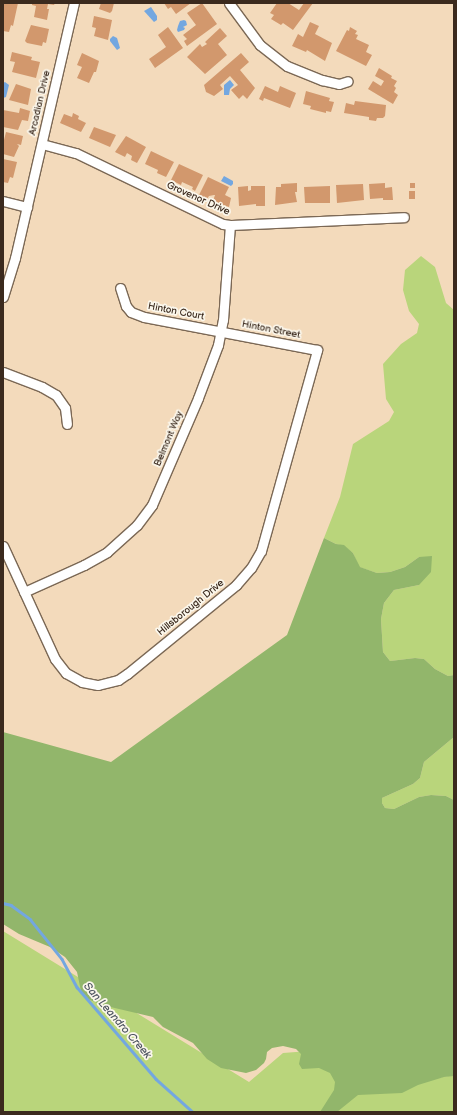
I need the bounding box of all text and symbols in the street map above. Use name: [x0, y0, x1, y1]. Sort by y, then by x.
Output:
street label: Arcadian Drive: [27, 69, 53, 137]
street label: Grovenor Drive: [164, 180, 232, 218]
street label: Hinton Court: [147, 301, 205, 323]
street label: Hinton Street: [241, 318, 301, 342]
street label: Belmont Way: [152, 409, 186, 469]
street label: Hillsborough Drive: [155, 577, 227, 639]
water label: San Leandro Creek: [80, 980, 154, 1062]

